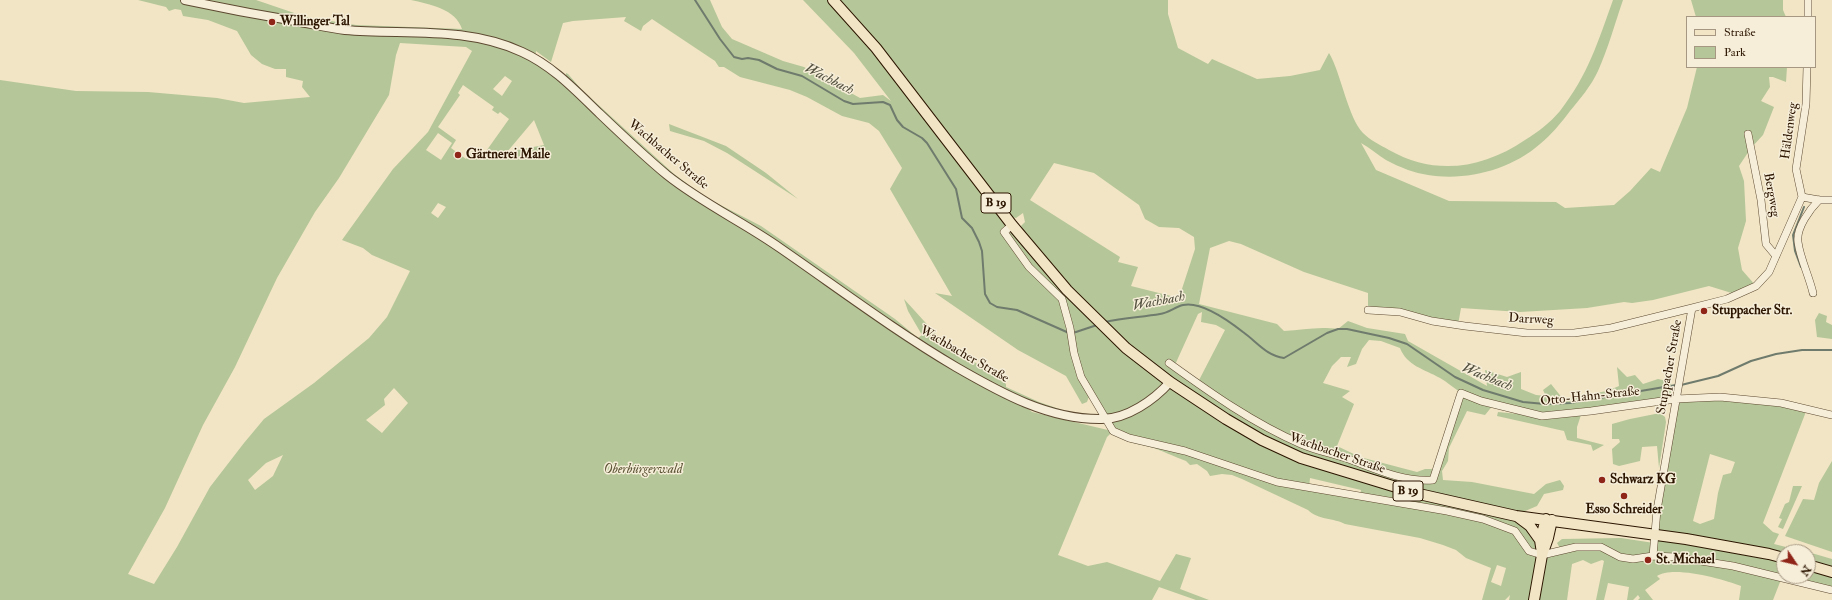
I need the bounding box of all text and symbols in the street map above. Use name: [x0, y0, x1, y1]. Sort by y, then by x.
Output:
place label: Willinger Tal: [280, 14, 350, 30]
legend: [1686, 16, 1816, 68]
marker: Willinger Tal: [267, 17, 277, 27]
text: Straße: [1724, 25, 1755, 40]
text: Park: [1724, 45, 1746, 60]
water label: Wachbach: [802, 61, 856, 99]
street label: Häldenweg: [1778, 101, 1802, 161]
street label: Wachbacher Straße: [625, 117, 711, 193]
place label: Gärtnerei Maile: [466, 147, 550, 163]
marker: Gärtnerei Maile: [453, 150, 463, 160]
street label: Bergweg: [1759, 172, 1783, 218]
road number: B 19: [981, 193, 1011, 213]
water label: Wachbach: [1131, 289, 1187, 315]
place label: Stuppacher Str.: [1712, 303, 1792, 319]
marker: Stuppacher Str.: [1699, 306, 1709, 316]
street label: Darrweg: [1508, 311, 1554, 329]
street label: Stuppacher Straße: [1654, 318, 1686, 416]
street label: Wachbacher Straße: [917, 323, 1011, 387]
water label: Wachbach: [1459, 360, 1515, 396]
street label: Otto-Hahn-Straße: [1540, 384, 1640, 410]
street label: Wachbacher Straße: [1287, 430, 1387, 478]
park label: Oberbürgerwald: [604, 462, 682, 478]
place label: Schwarz KG: [1610, 472, 1676, 488]
marker: Schwarz KG: [1597, 475, 1607, 485]
road number: B 19: [1393, 481, 1423, 501]
marker: Esso Schreider: [1619, 491, 1629, 501]
place label: Esso Schreider: [1586, 502, 1662, 518]
north arrow: [1776, 544, 1816, 584]
place label: St. Michael: [1656, 552, 1715, 568]
marker: St. Michael: [1643, 555, 1653, 565]
text: N: [1797, 563, 1814, 578]

